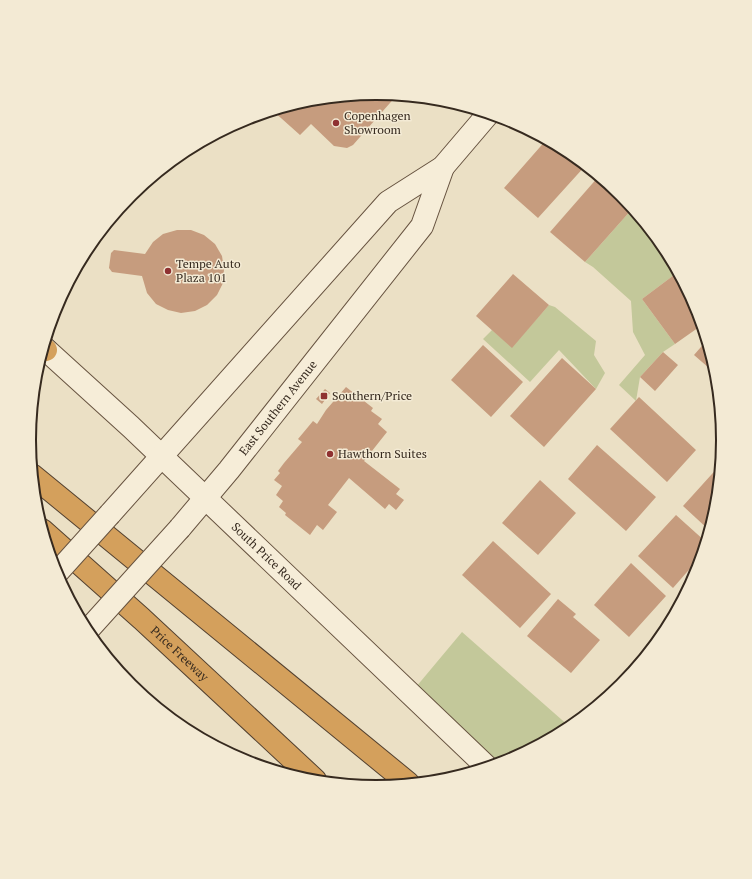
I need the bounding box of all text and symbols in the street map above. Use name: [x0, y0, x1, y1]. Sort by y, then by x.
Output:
place label: Copenhagen Showroom: [344, 108, 411, 137]
marker: Copenhagen Showroom: [331, 118, 341, 128]
place label: Tempe Auto Plaza 101: [176, 256, 241, 285]
marker: Tempe Auto Plaza 101: [163, 266, 173, 276]
street label: East Southern Avenue: [236, 357, 320, 458]
place label: Southern/Price: [332, 388, 412, 403]
marker: Southern/Price: [319, 391, 329, 401]
place label: Hawthorn Suites: [338, 446, 427, 461]
marker: Hawthorn Suites: [325, 449, 335, 459]
street label: South Price Road: [229, 519, 305, 593]
street label: Price Freeway: [148, 623, 213, 685]

